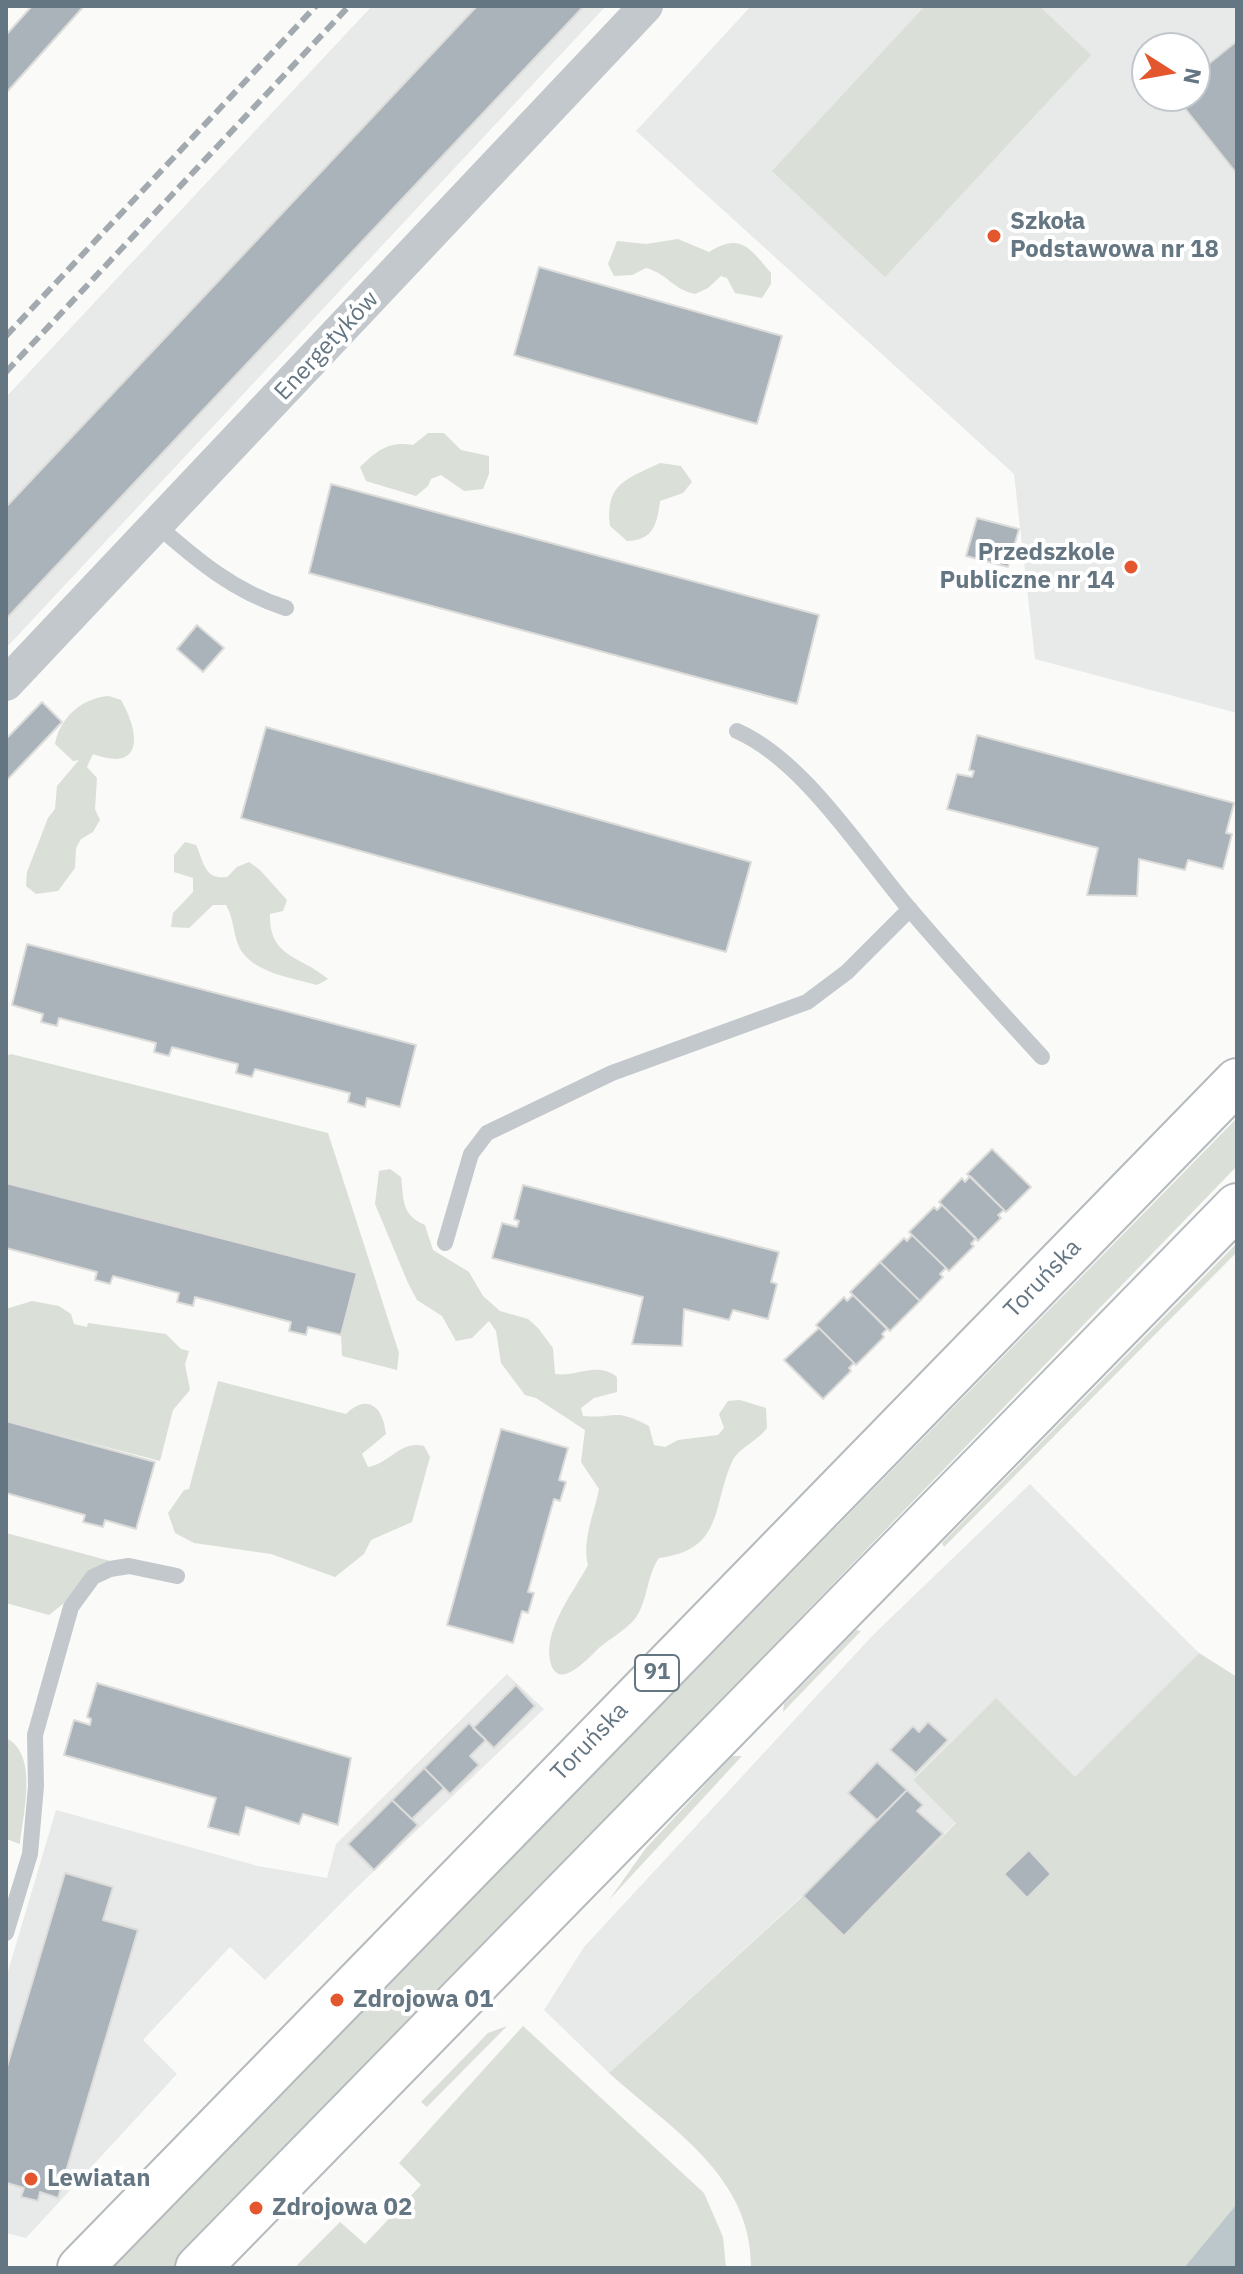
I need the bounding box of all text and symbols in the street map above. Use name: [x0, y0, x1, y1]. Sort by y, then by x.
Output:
north arrow: [1131, 32, 1211, 112]
text: N: [1177, 66, 1209, 87]
place label: Szkoła Podstawowa nr 18: [1010, 208, 1219, 264]
marker: Szkoła Podstawowa nr 18: [985, 227, 1003, 245]
street label: Energetyków: [269, 285, 385, 407]
place label: Przedszkole Publiczne nr 14: [939, 539, 1115, 595]
marker: Przedszkole Publiczne nr 14: [1122, 558, 1140, 576]
street label: Toruńska: [998, 1233, 1088, 1325]
road number: 91: [635, 1655, 679, 1691]
street label: Toruńska: [545, 1696, 635, 1788]
place label: Zdrojowa 01: [353, 1986, 493, 2014]
marker: Zdrojowa 01: [328, 1991, 346, 2009]
place label: Lewiatan: [47, 2165, 151, 2193]
marker: Lewiatan: [22, 2170, 40, 2188]
place label: Zdrojowa 02: [272, 2194, 412, 2222]
marker: Zdrojowa 02: [247, 2199, 265, 2217]

